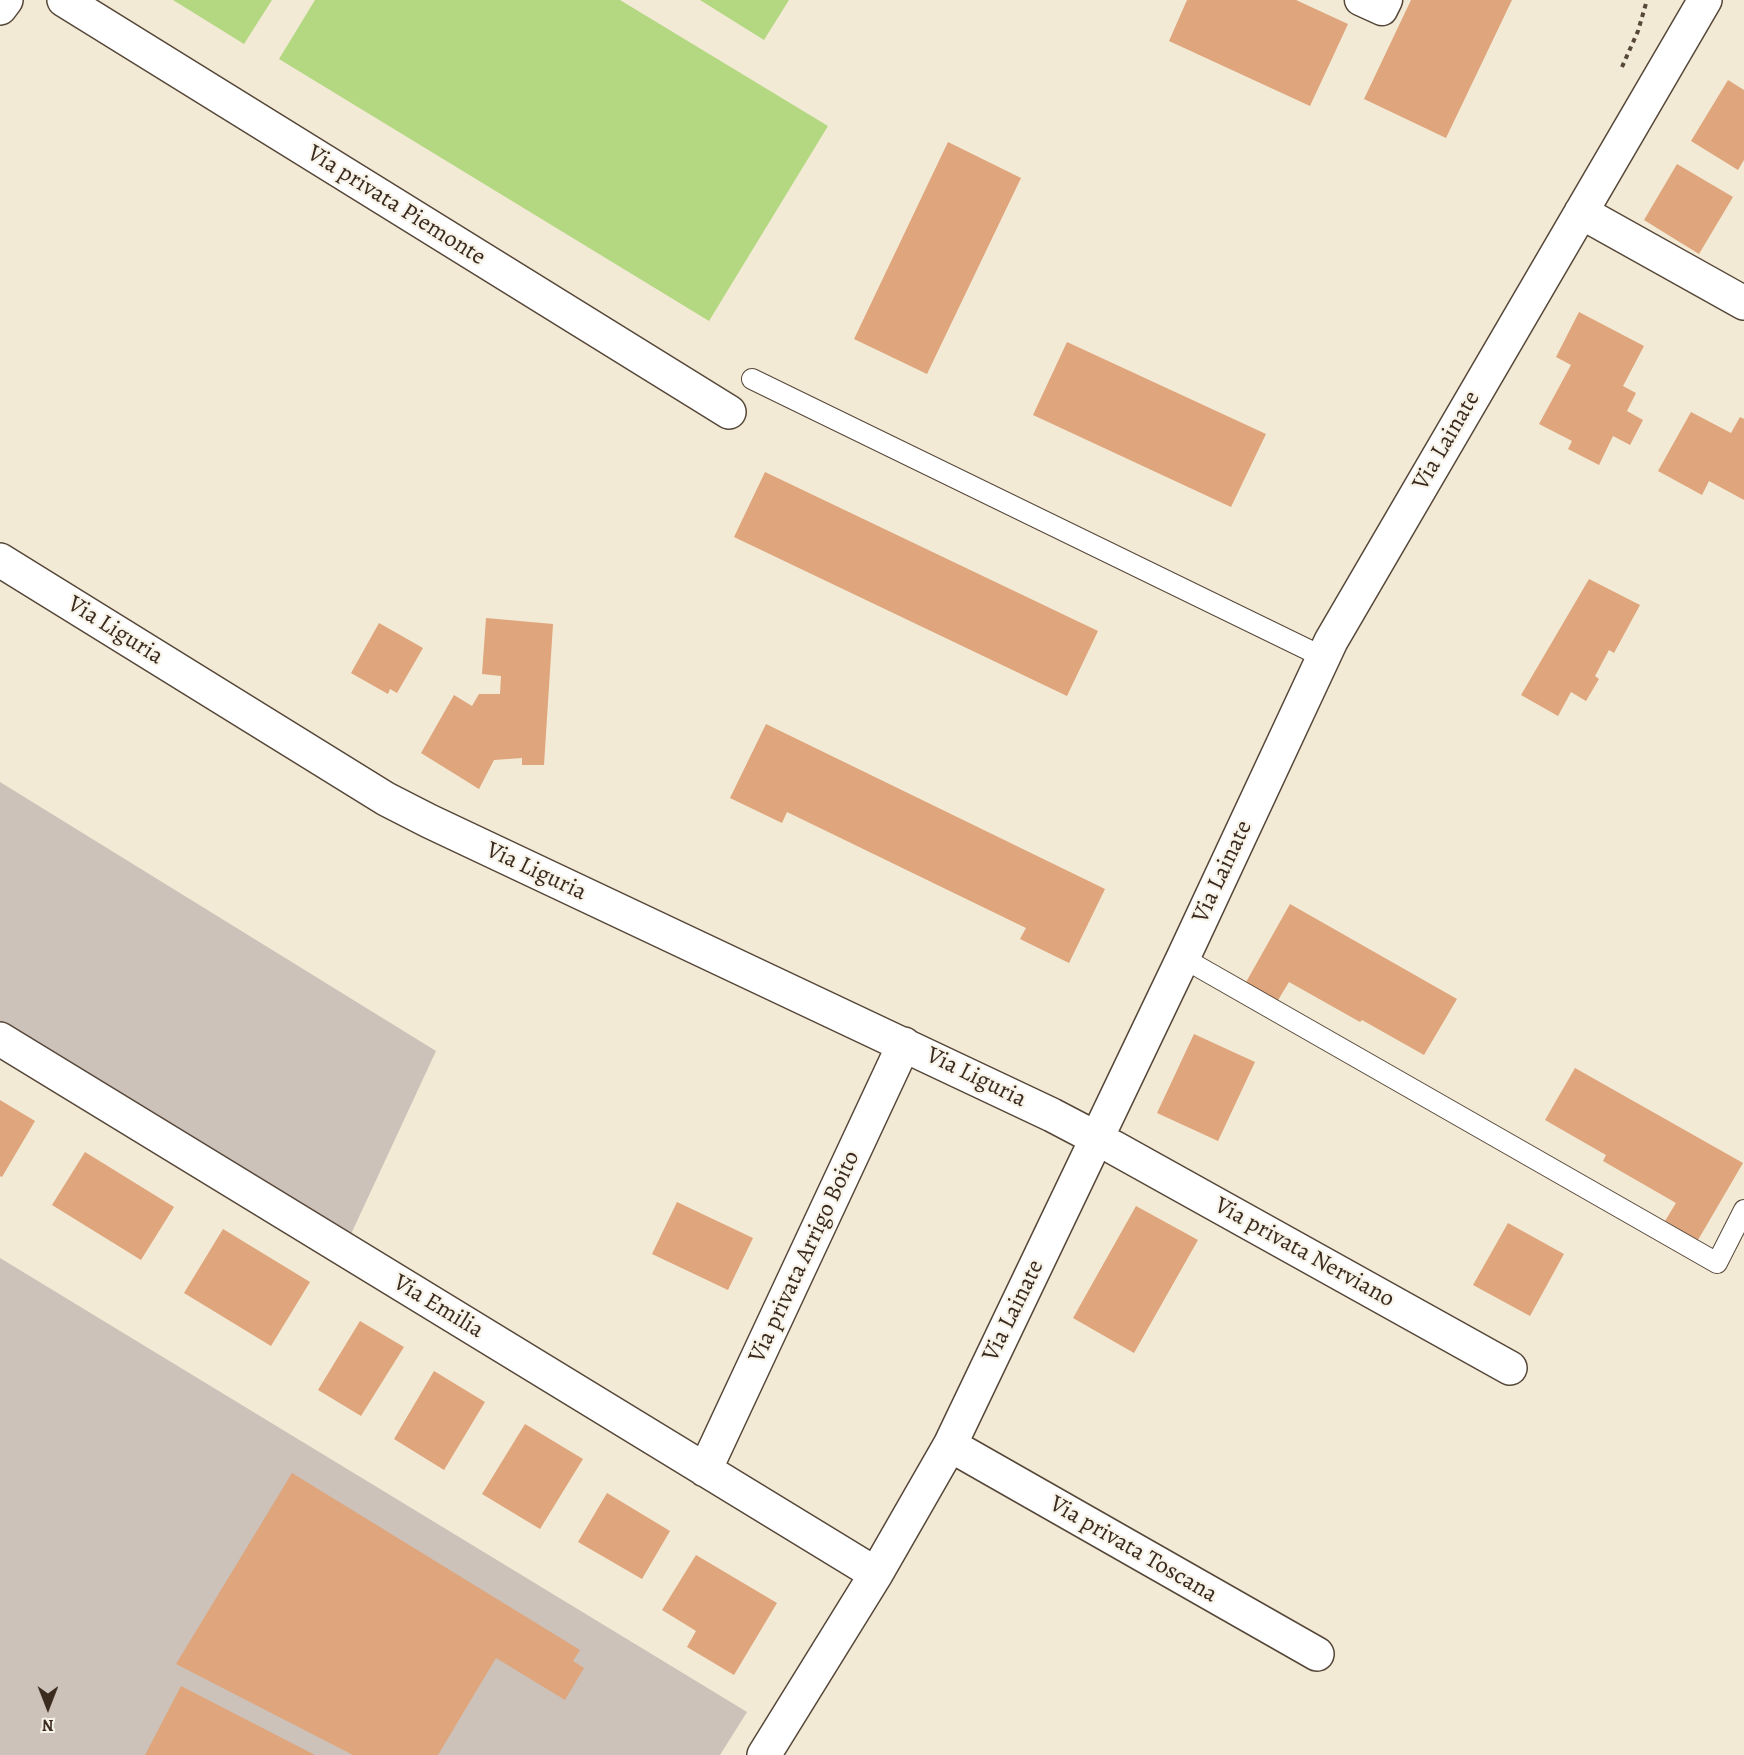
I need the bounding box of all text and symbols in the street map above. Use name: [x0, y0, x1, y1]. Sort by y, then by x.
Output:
street label: Via privata Piemonte: [302, 140, 490, 272]
street label: Via Lainate: [1407, 386, 1487, 496]
street label: Via Liguria: [62, 590, 168, 672]
street label: Via Lainate: [1187, 816, 1259, 928]
street label: Via Liguria: [481, 836, 591, 908]
street label: Via Liguria: [921, 1042, 1031, 1114]
street label: Via privata Arrigo Boito: [743, 1146, 867, 1368]
street label: Via privata Nerviano: [1209, 1192, 1399, 1314]
street label: Via Lainate: [977, 1255, 1051, 1367]
street label: Via Emilia: [388, 1269, 488, 1345]
street label: Via privata Toscana: [1044, 1490, 1222, 1610]
north arrow: [18, 1677, 78, 1737]
text: N: [42, 1714, 54, 1736]

